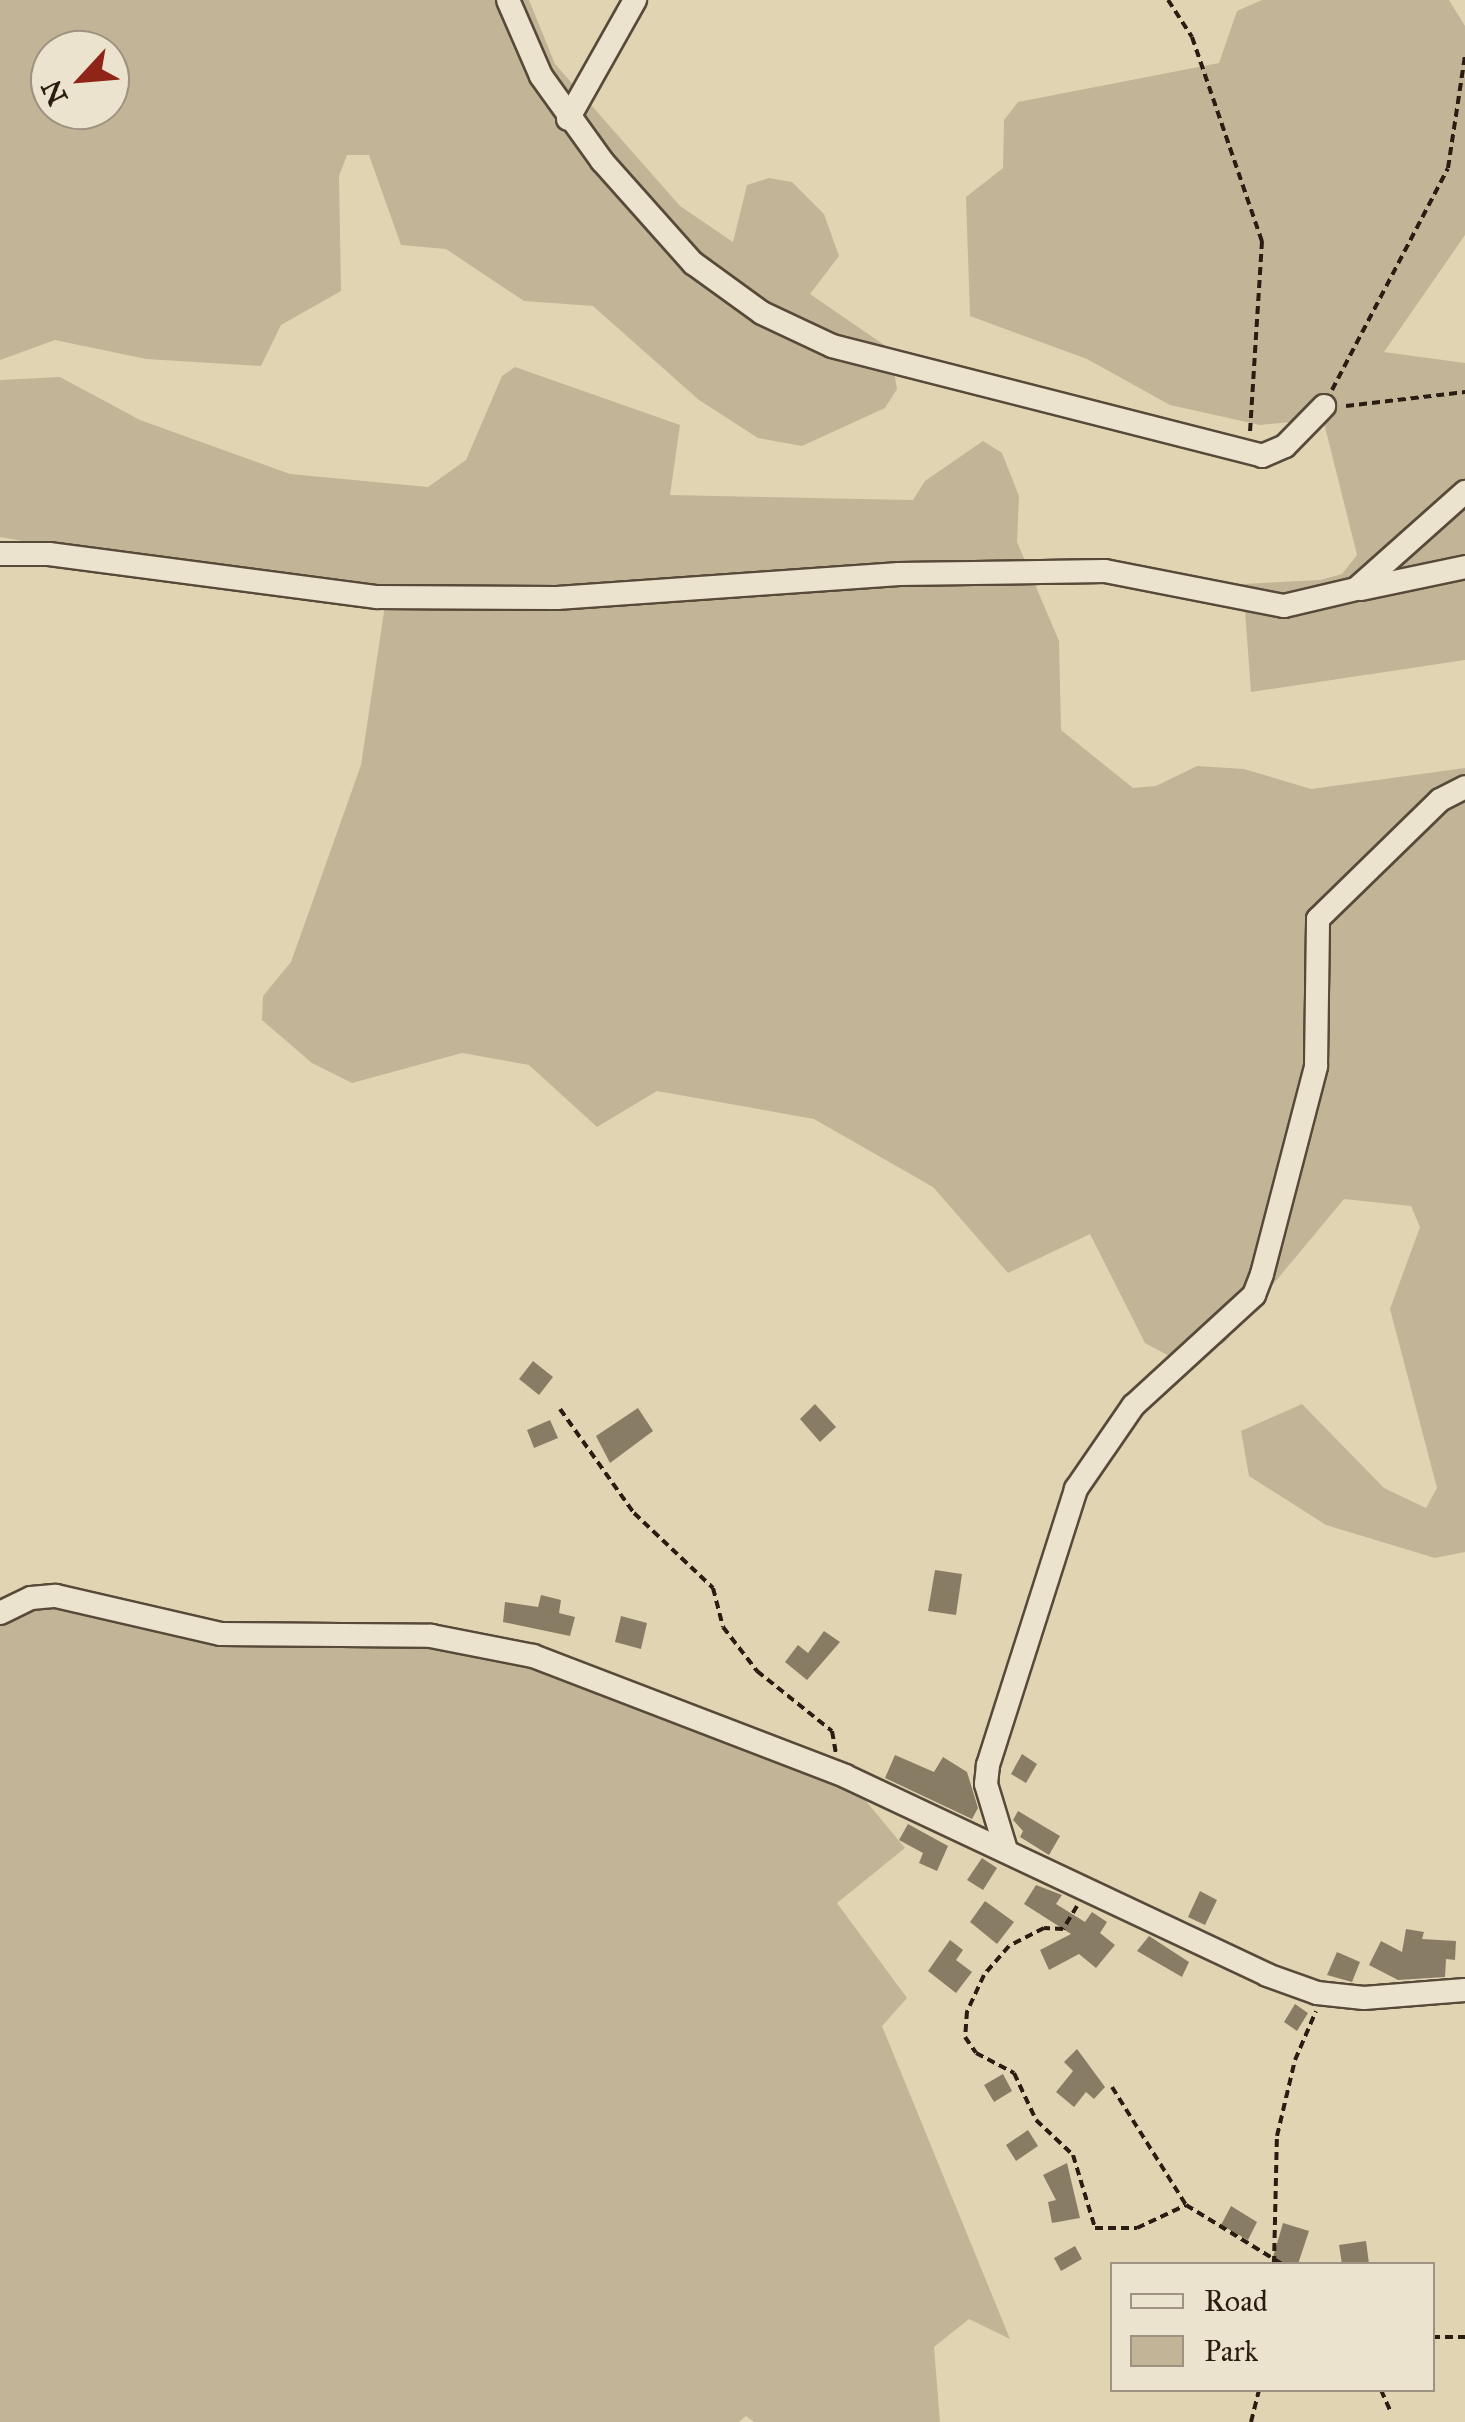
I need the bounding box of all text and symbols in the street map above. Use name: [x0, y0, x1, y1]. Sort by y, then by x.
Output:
north arrow: [30, 30, 130, 130]
text: N: [33, 74, 75, 111]
legend: [1110, 2262, 1435, 2392]
text: Road: [1204, 2283, 1268, 2319]
text: Park: [1204, 2333, 1258, 2369]

